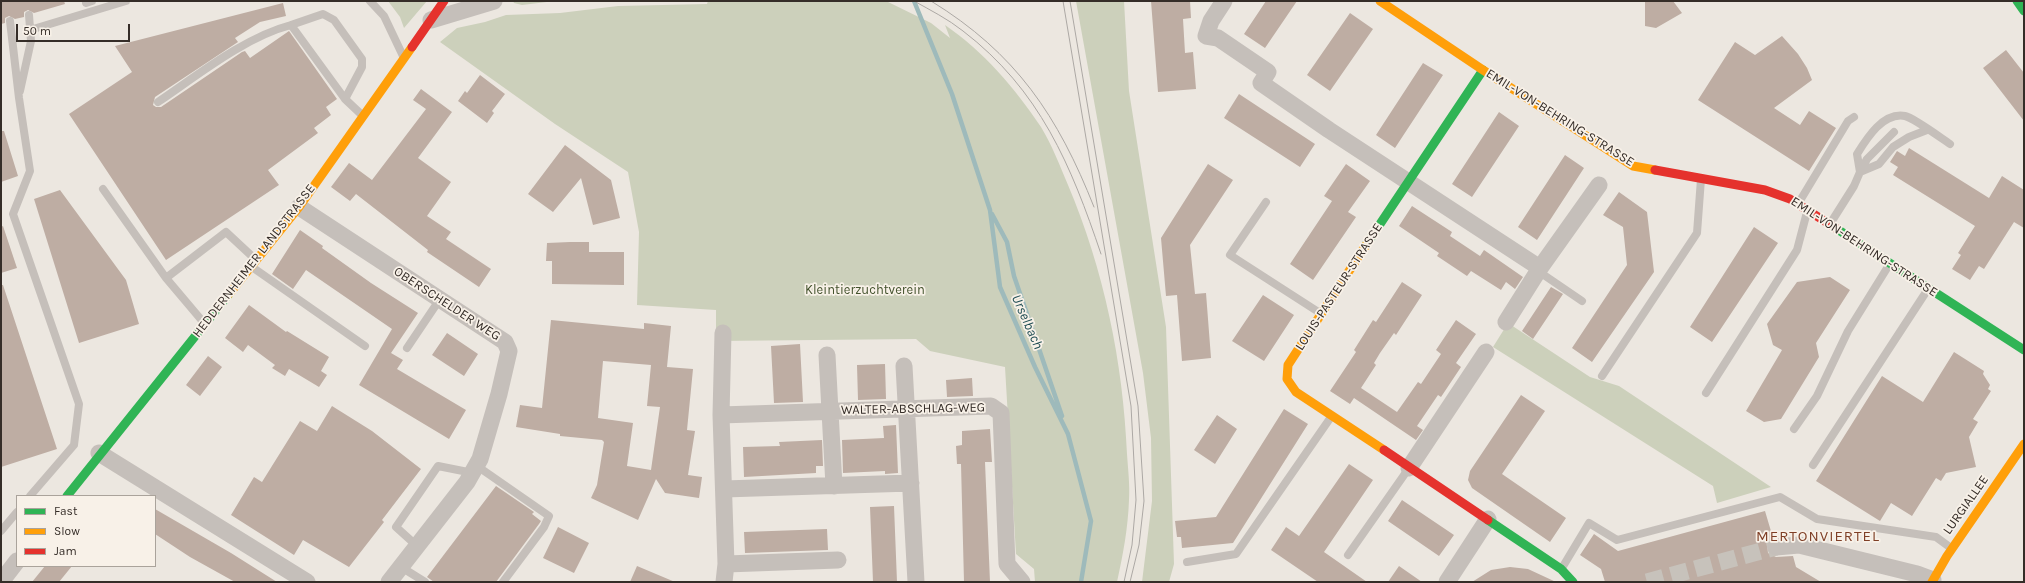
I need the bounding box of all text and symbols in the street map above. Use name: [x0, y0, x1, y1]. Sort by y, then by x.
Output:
scale bar: [18, 16, 132, 42]
text: 50 m: [23, 24, 51, 38]
street label: EMIL-VON-BEHRING-STRASSE: [1483, 66, 1637, 170]
street label: HEDDERNHEIMER LANDSTRASSE: [189, 181, 319, 341]
street label: EMIL-VON-BEHRING-STRASSE: [1788, 194, 1940, 300]
street label: LOUIS-PASTEUR-STRASSE: [1292, 220, 1386, 354]
street label: OBERSCHELDER WEG: [391, 264, 503, 344]
park label: Kleintierzuchtverein: [805, 282, 925, 298]
water label: Urselbach: [1007, 292, 1047, 352]
street label: WALTER-ABSCHLAG-WEG: [841, 400, 985, 418]
street label: LURGIALLEE: [1940, 472, 1992, 538]
legend: [16, 495, 156, 567]
text: Fast: [54, 504, 77, 518]
text: Slow: [54, 524, 80, 538]
district label: MERTONVIERTEL: [1756, 528, 1880, 546]
text: Jam: [54, 544, 77, 558]

